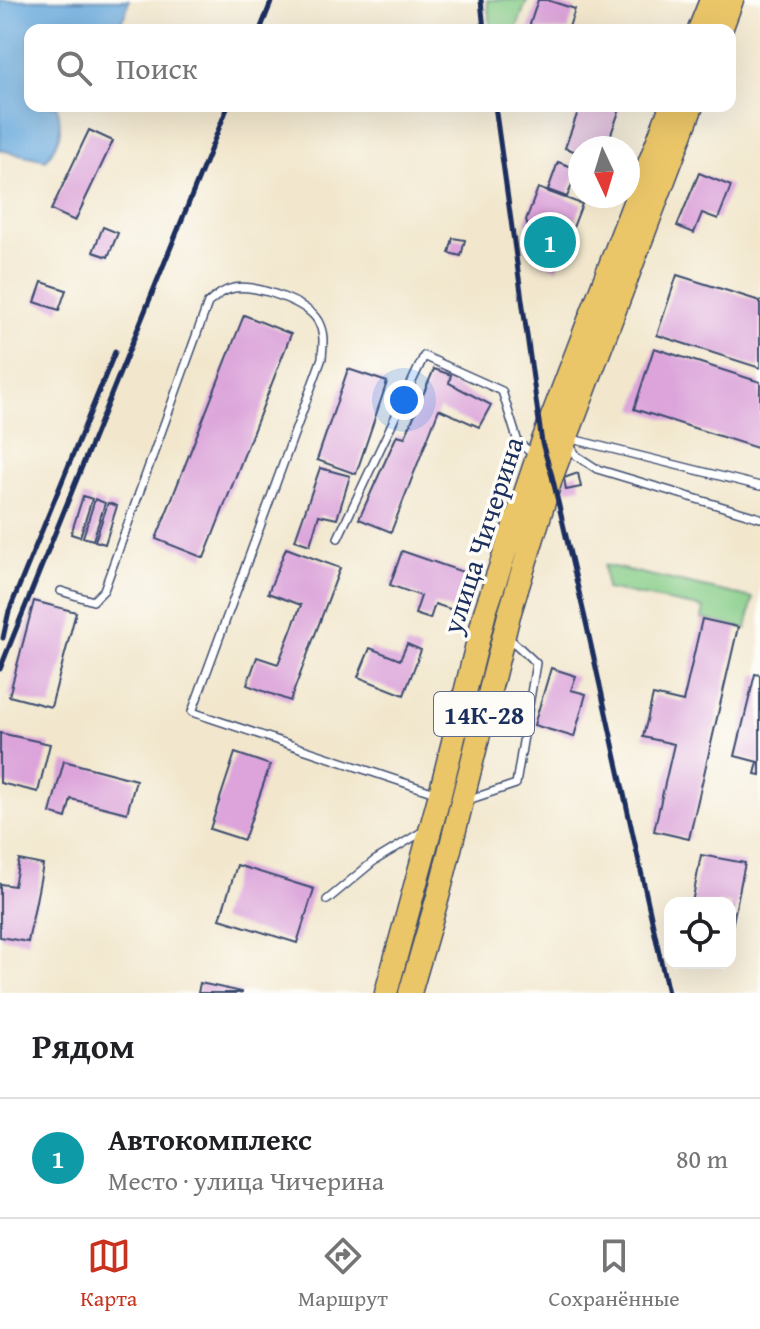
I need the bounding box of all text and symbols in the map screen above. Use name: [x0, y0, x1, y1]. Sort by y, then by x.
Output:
search box: [24, 24, 736, 112]
icon: search: [52, 46, 96, 90]
text: Поиск: [116, 46, 198, 90]
north arrow: [568, 136, 640, 208]
pin: 1: [524, 212, 576, 272]
your location: [384, 380, 424, 420]
street label: улица Чичерина: [431, 431, 533, 640]
road number: 14К-28: [434, 692, 534, 736]
map controls: [664, 897, 736, 969]
button: locate: [664, 897, 736, 969]
text: Рядом: [32, 1021, 135, 1070]
text: Автокомплекс: [108, 1117, 312, 1161]
text: 1: [51, 1139, 65, 1178]
text: 80 m: [676, 1139, 728, 1178]
text: Место · улица Чичерина: [108, 1161, 384, 1200]
tab: Карта: [80, 1234, 137, 1314]
tab: Маршрут: [298, 1234, 388, 1314]
tab: Сохранённые: [549, 1234, 680, 1314]

